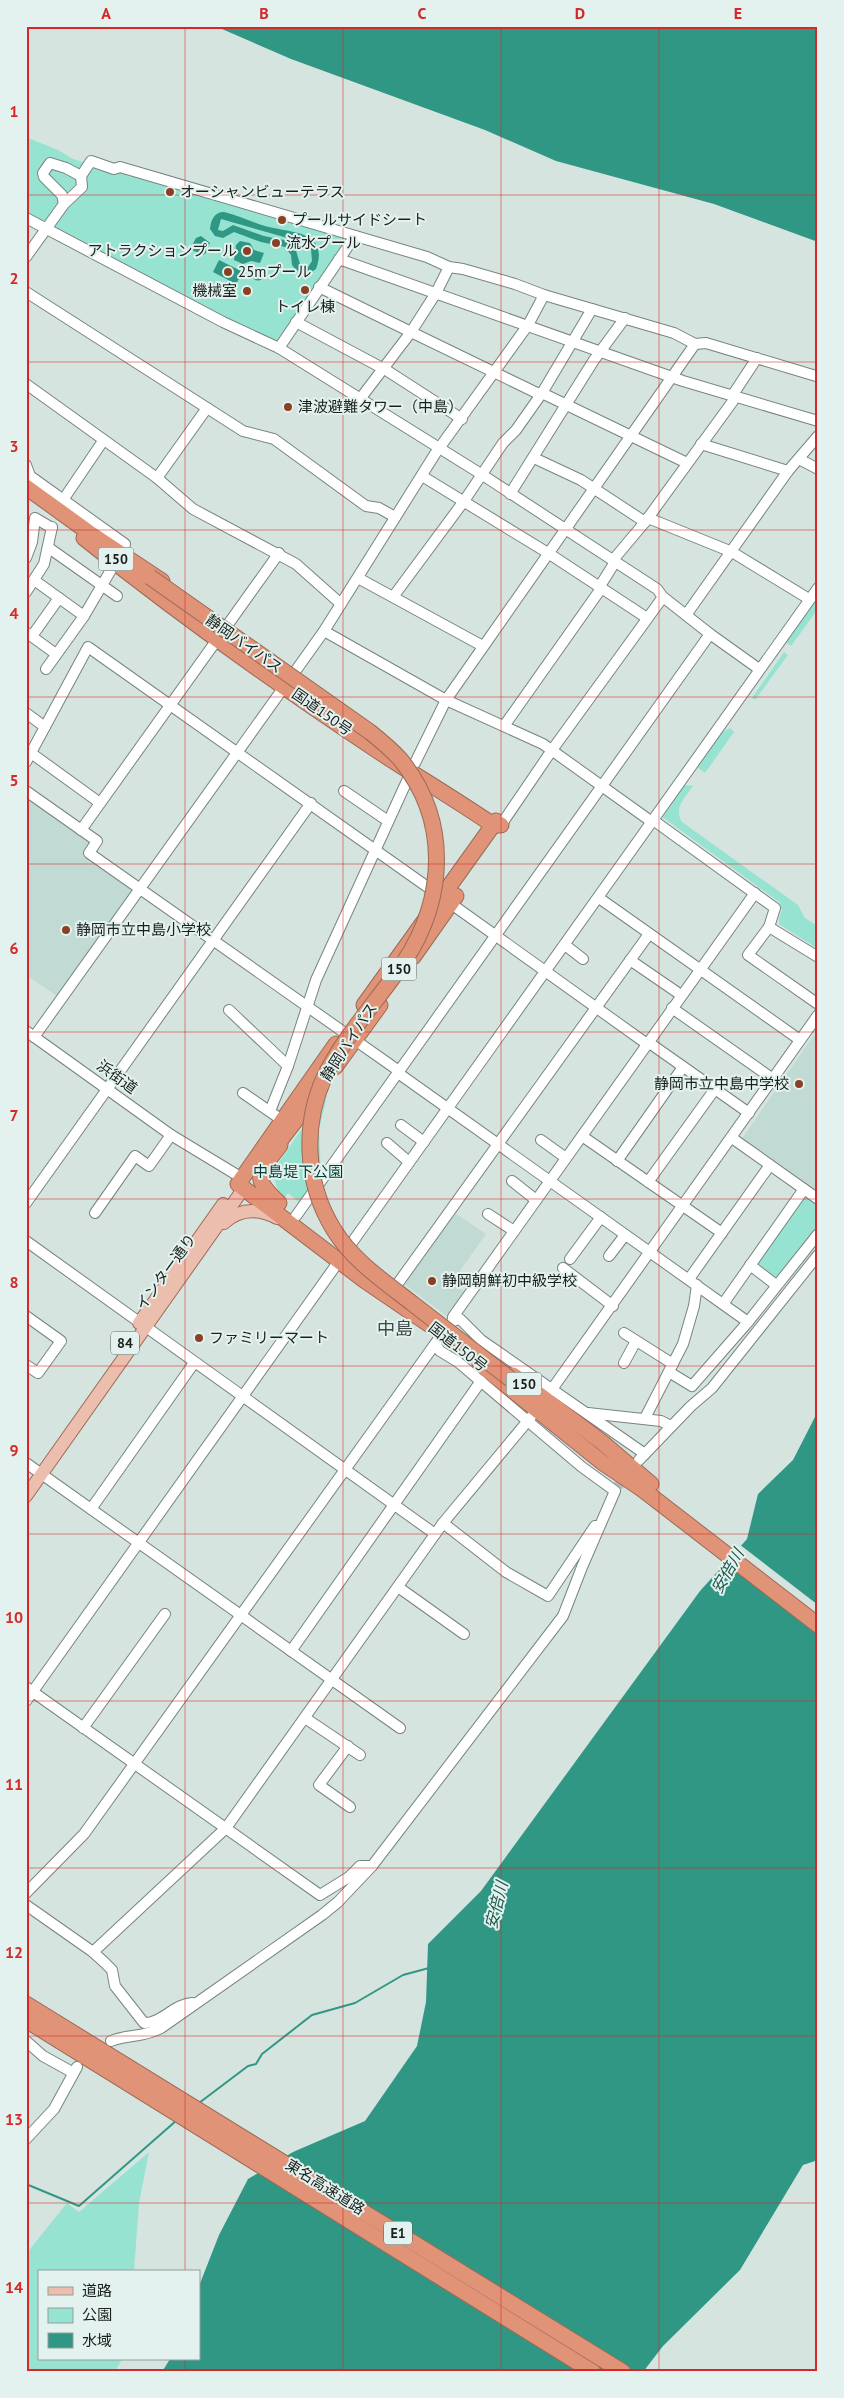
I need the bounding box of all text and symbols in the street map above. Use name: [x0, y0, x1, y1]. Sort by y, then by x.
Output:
text: A: [101, 3, 111, 23]
text: B: [259, 3, 269, 23]
text: C: [418, 3, 427, 23]
text: D: [575, 3, 585, 23]
text: E: [734, 3, 742, 23]
text: 1: [9, 101, 19, 121]
place label: オーシャンビューテラス: [180, 182, 344, 201]
marker: オーシャンビューテラス: [164, 186, 176, 198]
place label: プールサイドシート: [292, 210, 427, 229]
marker: プールサイドシート: [276, 214, 288, 226]
place label: 流水プール: [286, 233, 361, 252]
marker: 流水プール: [270, 237, 282, 249]
place label: アトラクションプール: [87, 241, 237, 260]
marker: アトラクションプール: [241, 245, 253, 257]
place label: 25mプール: [238, 262, 312, 281]
marker: 25mプール: [222, 266, 234, 278]
text: 2: [9, 268, 19, 288]
place label: 機械室: [192, 281, 237, 300]
marker: トイレ棟: [299, 284, 311, 296]
marker: 機械室: [241, 285, 253, 297]
place label: トイレ棟: [275, 297, 335, 316]
place label: 津波避難タワー（中島）: [298, 397, 463, 416]
marker: 津波避難タワー（中島）: [282, 401, 294, 413]
text: 3: [9, 436, 19, 456]
road number: 150: [98, 548, 134, 570]
text: 4: [9, 603, 19, 623]
street label: 静岡バイパス: [202, 610, 286, 677]
street label: 国道150号: [288, 684, 356, 739]
text: 5: [9, 770, 19, 790]
place label: 静岡市立中島小学校: [76, 920, 211, 939]
marker: 静岡市立中島小学校: [60, 924, 72, 936]
text: 6: [9, 938, 19, 958]
road number: 150: [382, 958, 416, 981]
street label: 静岡バイパス: [316, 999, 381, 1085]
street label: 浜街道: [94, 1056, 141, 1098]
place label: 静岡市立中島中学校: [654, 1074, 789, 1093]
marker: 静岡市立中島中学校: [793, 1078, 805, 1090]
text: 7: [9, 1105, 19, 1125]
park label: 中島堤下公園: [253, 1162, 343, 1181]
street label: インター通り: [131, 1230, 200, 1314]
place label: 静岡朝鮮初中級学校: [442, 1271, 577, 1290]
text: 8: [9, 1272, 19, 1292]
marker: 静岡朝鮮初中級学校: [426, 1275, 438, 1287]
district label: 中島: [377, 1317, 413, 1340]
street label: 国道150号: [425, 1318, 492, 1375]
place label: ファミリーマート: [209, 1328, 329, 1347]
road number: 84: [111, 1332, 139, 1355]
marker: ファミリーマート: [193, 1332, 205, 1344]
road number: 150: [506, 1372, 542, 1396]
text: 9: [9, 1440, 19, 1460]
water label: 安倍川: [706, 1543, 749, 1597]
text: 10: [5, 1607, 23, 1627]
text: 11: [5, 1774, 23, 1794]
water label: 安倍川: [480, 1877, 512, 1931]
text: 12: [5, 1942, 23, 1962]
text: 13: [5, 2109, 23, 2129]
street label: 東名高速道路: [282, 2155, 368, 2218]
road number: E1: [384, 2222, 412, 2244]
legend: [38, 2270, 200, 2360]
text: 14: [5, 2277, 23, 2297]
text: 道路: [82, 2281, 112, 2300]
text: 公園: [82, 2305, 112, 2324]
text: 水域: [82, 2331, 112, 2350]

